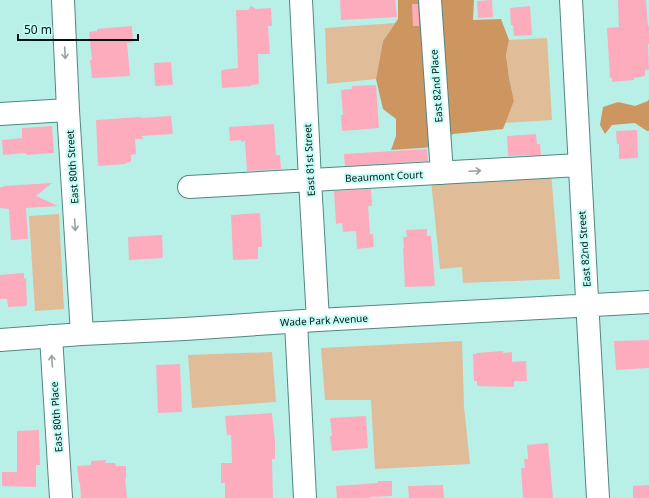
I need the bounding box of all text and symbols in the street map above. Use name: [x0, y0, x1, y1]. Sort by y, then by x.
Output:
scale bar: [18, 16, 138, 42]
text: 50 m: [24, 21, 52, 38]
one-way arrow: [62, 46, 69, 59]
street label: East 82nd Place: [426, 49, 446, 123]
street label: East 81st Street: [300, 123, 318, 197]
street label: East 80th Street: [62, 129, 82, 204]
street label: Beaumont Court: [345, 167, 424, 185]
one-way arrow: [468, 167, 481, 174]
street label: East 82nd Street: [574, 210, 594, 288]
one-way arrow: [72, 218, 79, 231]
street label: Wade Park Avenue: [280, 311, 369, 329]
one-way arrow: [48, 355, 56, 368]
street label: East 80th Place: [47, 381, 65, 453]

